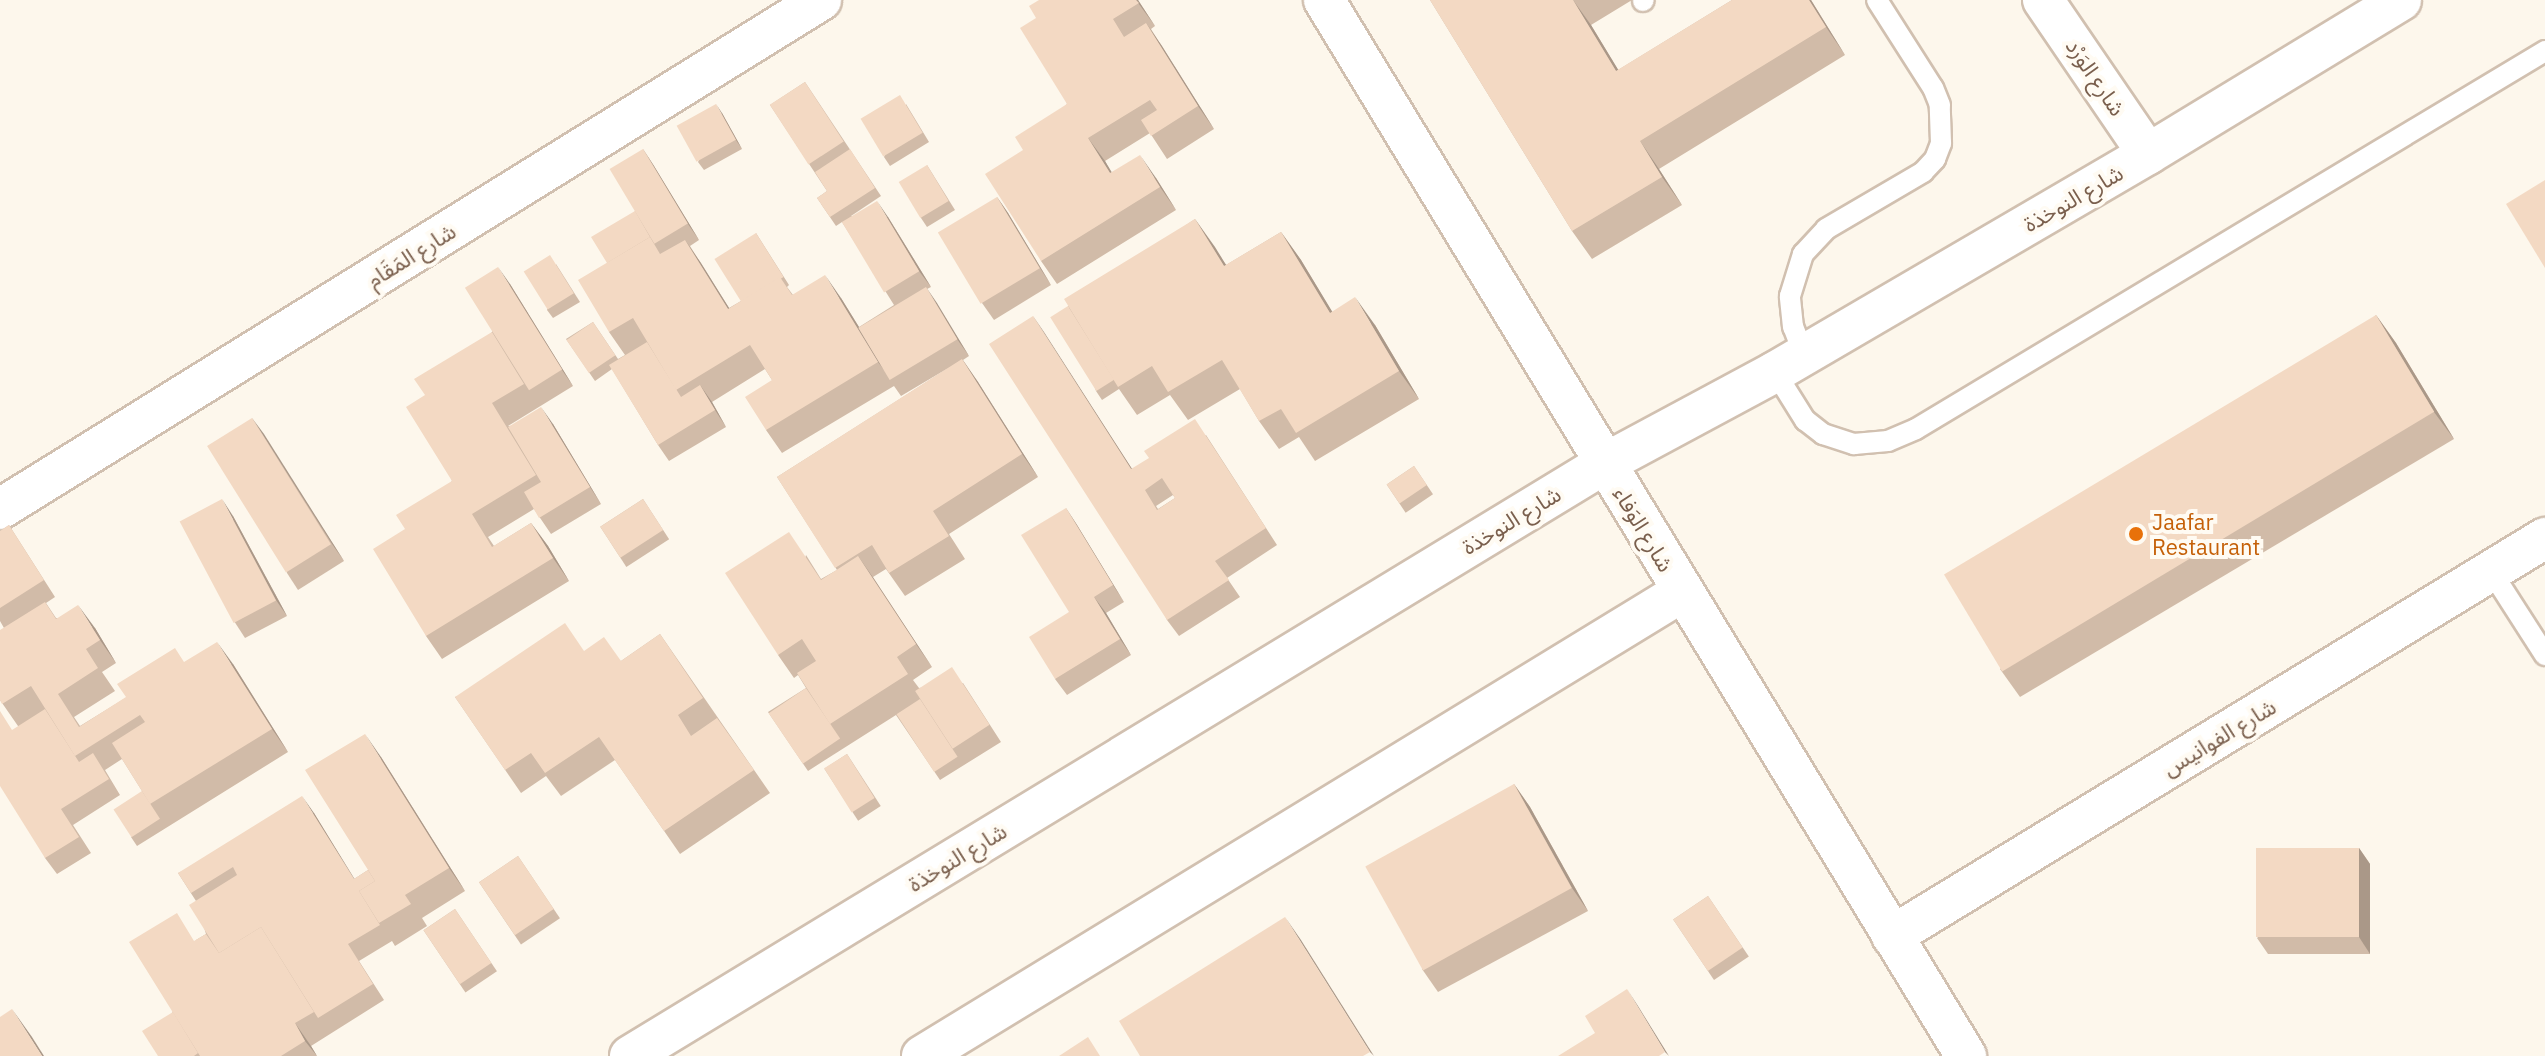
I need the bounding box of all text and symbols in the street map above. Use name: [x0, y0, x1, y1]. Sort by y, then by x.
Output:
street label: شارع الوَرْد: [2061, 33, 2131, 121]
street label: شارع النوخذة: [2019, 159, 2127, 237]
street label: شارع المَقَام: [362, 217, 460, 293]
street label: شارع النوخذة: [1457, 480, 1565, 560]
street label: شارع الوَفاء: [1608, 482, 1680, 576]
place label: Jaafar Restaurant: [2152, 508, 2260, 560]
marker: Jaafar Restaurant: [2127, 525, 2145, 543]
street label: شارع الفوانيس: [2158, 693, 2280, 781]
street label: شارع النوخذة: [903, 817, 1011, 897]

